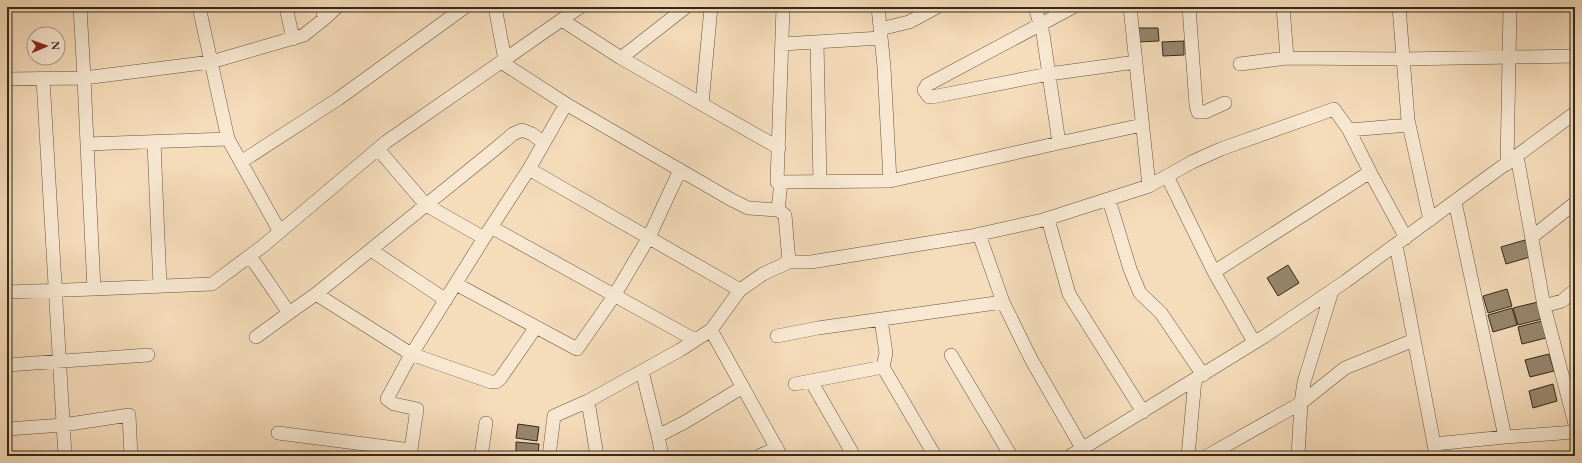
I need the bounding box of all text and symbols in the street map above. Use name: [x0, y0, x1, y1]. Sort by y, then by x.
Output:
north arrow: [26, 26, 66, 66]
text: N: [49, 41, 63, 50]

